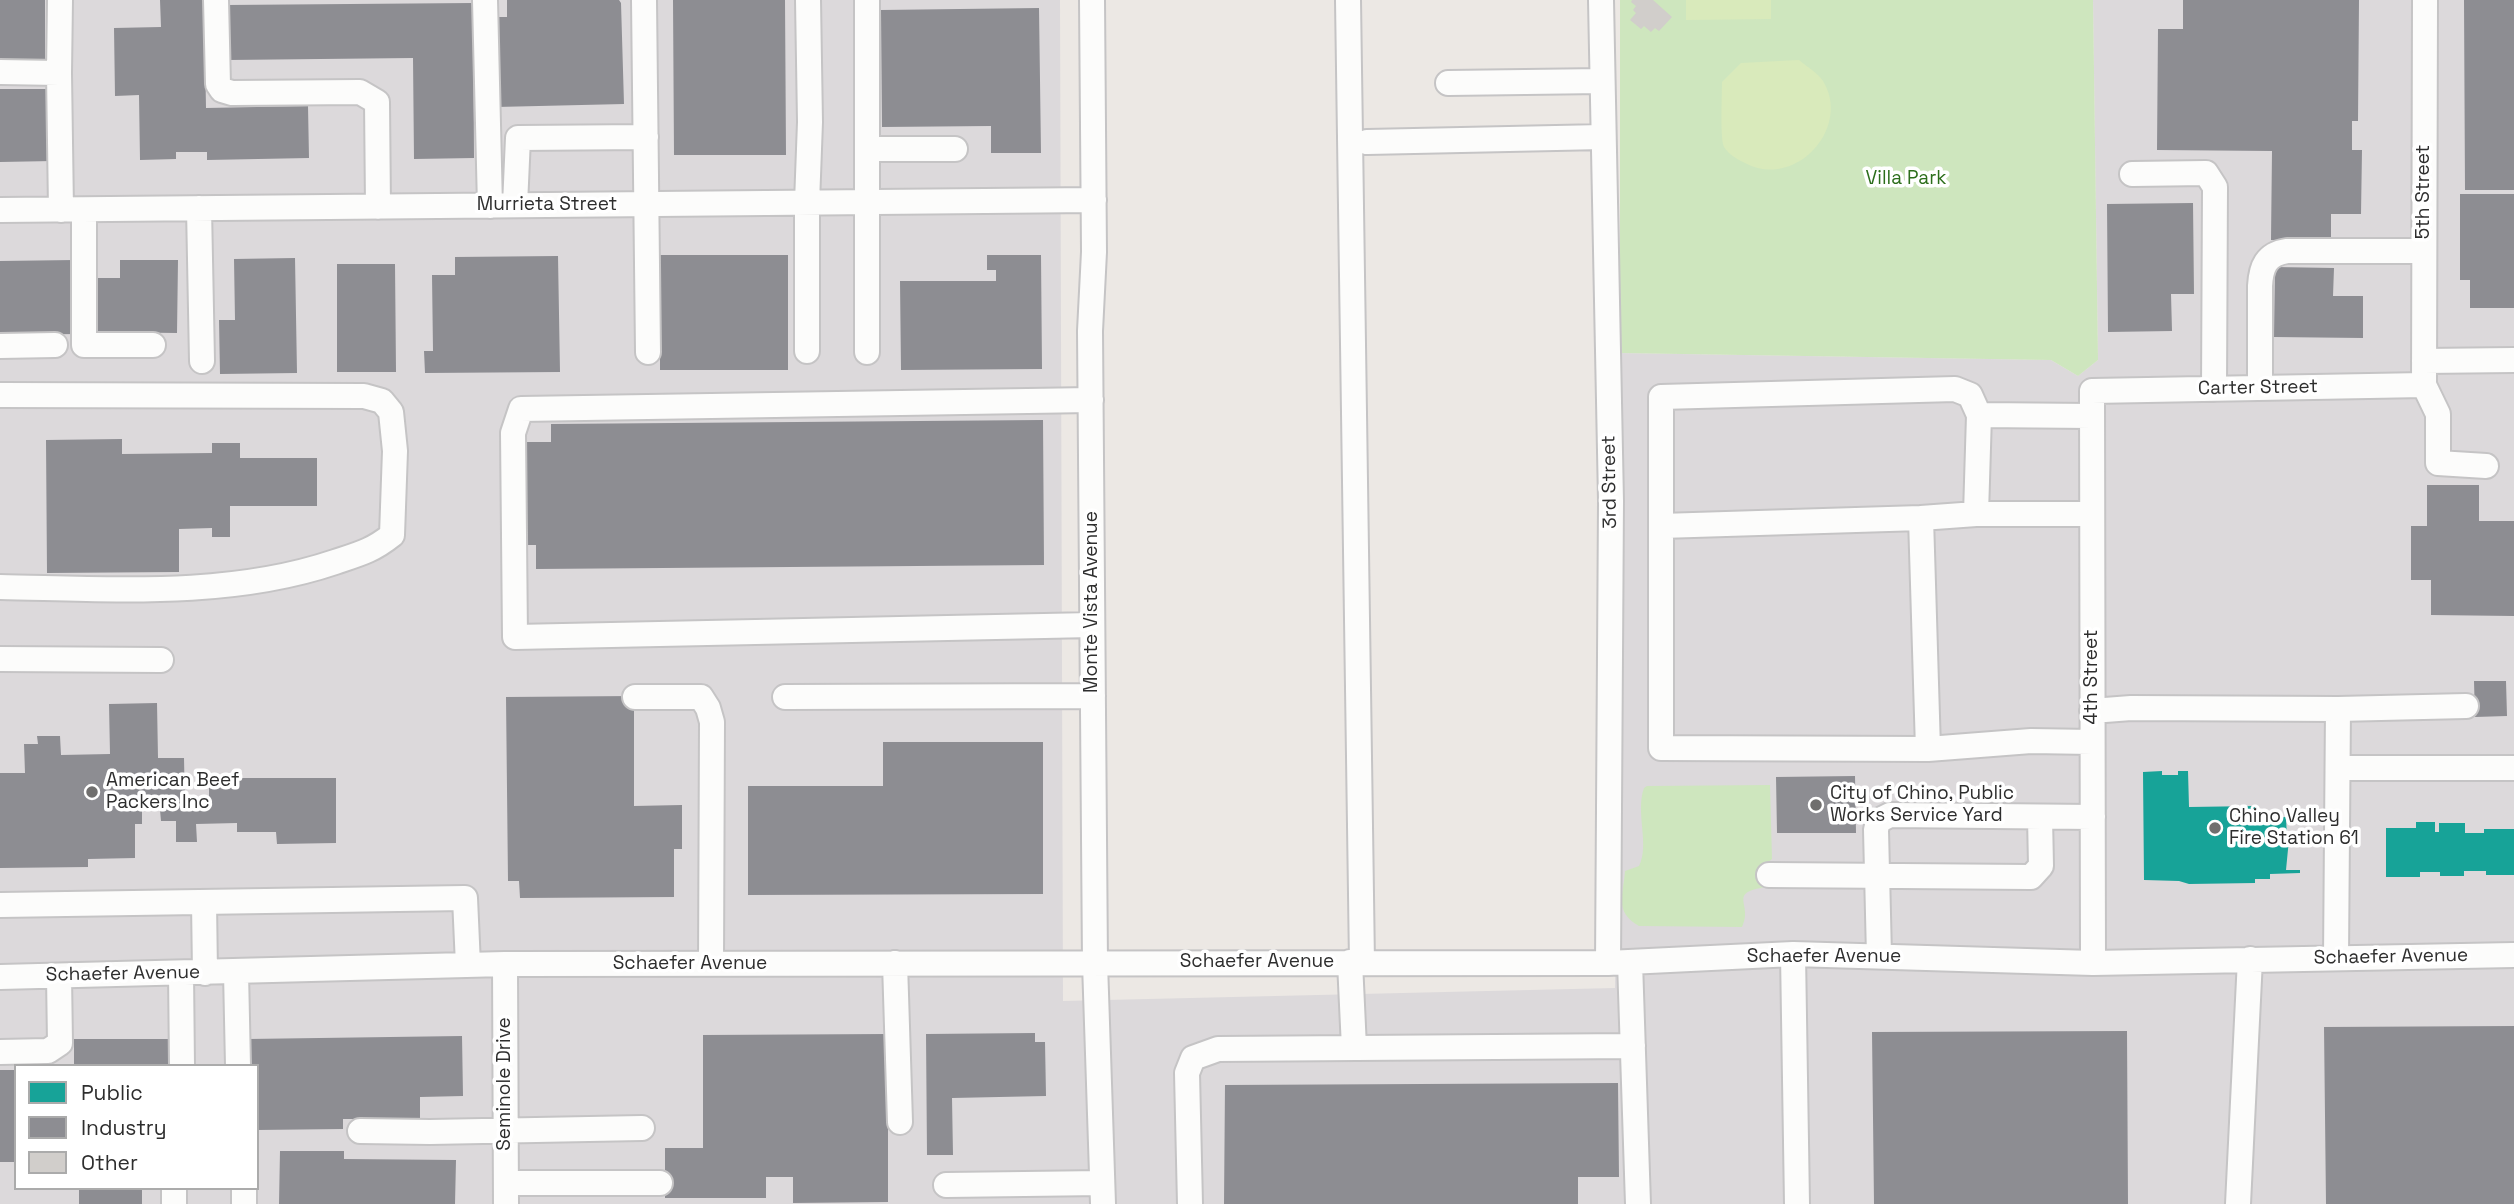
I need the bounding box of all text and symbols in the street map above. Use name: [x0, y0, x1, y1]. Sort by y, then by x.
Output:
street label: 5th Street: [2413, 145, 2435, 239]
park label: Villa Park: [1865, 168, 1947, 190]
street label: Murrieta Street: [477, 194, 617, 216]
street label: Carter Street: [2198, 376, 2318, 400]
street label: 3rd Street: [1598, 435, 1622, 529]
street label: Monte Vista Avenue: [1081, 511, 1103, 693]
street label: 4th Street: [2081, 629, 2103, 725]
place label: American Beef Packers Inc: [106, 770, 239, 814]
place label: City of Chino, Public Works Service Yard: [1830, 783, 2014, 827]
marker: American Beef Packers Inc: [84, 784, 100, 800]
marker: City of Chino, Public Works Service Yard: [1808, 797, 1824, 813]
place label: Chino Valley Fire Station 61: [2229, 806, 2359, 850]
marker: Chino Valley Fire Station 61: [2207, 820, 2223, 836]
street label: Schaefer Avenue: [2314, 944, 2468, 970]
street label: Schaefer Avenue: [1747, 946, 1901, 968]
street label: Schaefer Avenue: [1180, 951, 1334, 973]
street label: Schaefer Avenue: [613, 953, 767, 975]
street label: Schaefer Avenue: [46, 961, 200, 987]
street label: Seminole Drive: [494, 1017, 516, 1151]
legend: [14, 1064, 259, 1190]
text: Public: [81, 1079, 143, 1106]
text: Industry: [81, 1114, 167, 1141]
text: Other: [81, 1149, 138, 1176]

